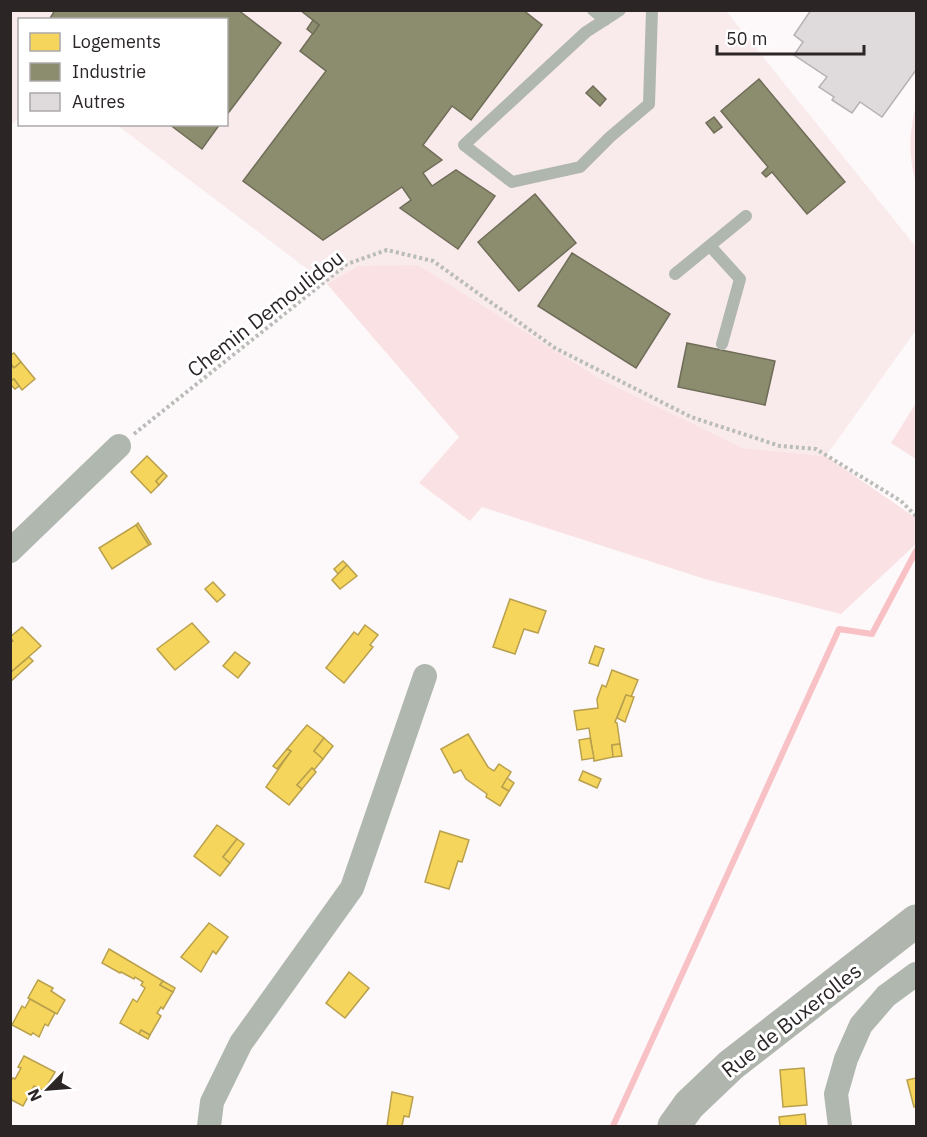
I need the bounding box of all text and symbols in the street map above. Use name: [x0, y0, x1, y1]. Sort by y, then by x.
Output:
legend: [18, 18, 228, 126]
scale bar: [717, 18, 864, 56]
text: 50 m: [726, 27, 768, 50]
text: Logements: [72, 30, 161, 53]
text: Industrie: [72, 60, 146, 83]
text: Autres: [72, 90, 125, 113]
street label: Chemin Demoulidou: [181, 243, 349, 383]
street label: Rue de Buxerolles: [715, 956, 867, 1084]
north arrow: [18, 1059, 78, 1119]
text: N: [23, 1086, 46, 1105]

